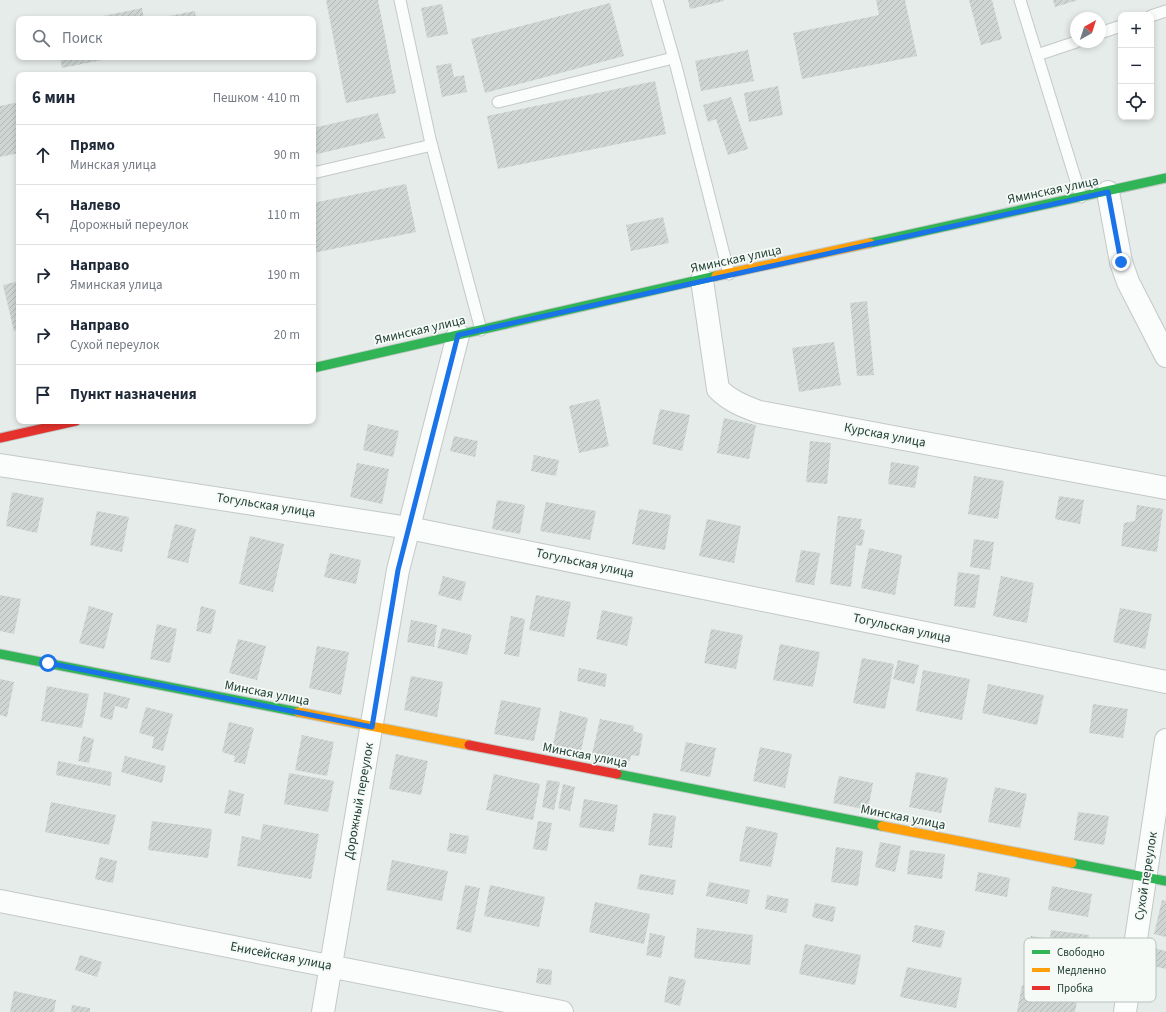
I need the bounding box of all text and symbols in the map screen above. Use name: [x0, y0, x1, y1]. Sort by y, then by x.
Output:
north arrow: [1070, 12, 1106, 48]
map controls: [1118, 12, 1154, 120]
button: +: [1118, 12, 1154, 48]
search box: [16, 16, 316, 60]
icon: search: [30, 27, 52, 49]
text: Поиск: [62, 28, 103, 49]
button: −: [1118, 48, 1154, 84]
button: locate: [1118, 84, 1154, 120]
text: 6 мин: [32, 86, 75, 110]
text: Пешком · 410 m: [213, 89, 300, 107]
text: Прямо: [70, 135, 115, 156]
icon: ahead: [32, 144, 54, 166]
text: 90 m: [274, 146, 300, 164]
text: Минская улица: [70, 156, 156, 174]
street label: Яминская улица: [1006, 172, 1100, 208]
text: Налево: [70, 195, 121, 216]
icon: left: [32, 204, 54, 226]
text: 110 m: [267, 206, 300, 224]
text: Дорожный переулок: [70, 216, 188, 234]
street label: Яминская улица: [689, 241, 783, 277]
route end: [1112, 253, 1130, 271]
text: Направо: [70, 255, 129, 276]
icon: right: [32, 264, 54, 286]
text: 190 m: [267, 266, 300, 284]
text: Яминская улица: [70, 276, 163, 294]
street label: Яминская улица: [373, 311, 467, 349]
text: Направо: [70, 315, 129, 336]
icon: right: [32, 324, 54, 346]
text: 20 m: [274, 326, 300, 344]
text: Сухой переулок: [70, 336, 159, 354]
icon: arrive: [32, 384, 54, 406]
text: Пункт назначения: [70, 384, 197, 405]
street label: Курская улица: [843, 418, 927, 452]
street label: Тогульская улица: [215, 488, 317, 522]
street label: Тогульская улица: [534, 544, 636, 582]
street label: Тогульская улица: [851, 609, 953, 647]
route start: [39, 654, 57, 672]
street label: Минская улица: [223, 676, 311, 710]
street label: Минская улица: [541, 738, 629, 772]
street label: Дорожный переулок: [340, 741, 378, 861]
street label: Минская улица: [859, 800, 947, 834]
street label: Сухой переулок: [1130, 830, 1162, 922]
street label: Енисейская улица: [229, 937, 333, 975]
legend: [1024, 938, 1156, 1002]
text: Свободно: [1057, 945, 1105, 960]
text: Медленно: [1057, 963, 1106, 978]
text: Пробка: [1057, 981, 1093, 996]

